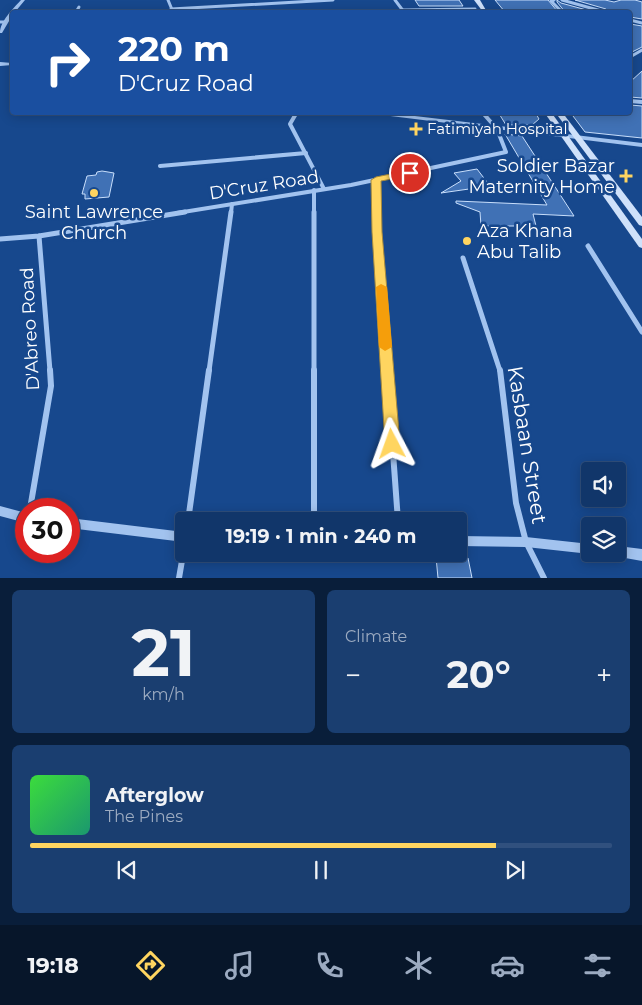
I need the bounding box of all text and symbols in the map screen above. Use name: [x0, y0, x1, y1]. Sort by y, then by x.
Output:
text: 220 m: [118, 27, 230, 70]
icon: right: [35, 30, 100, 95]
text: D'Cruz Road: [118, 70, 254, 97]
place label: Fatimiyah Hospital: [427, 119, 567, 138]
marker: Fatimiyah Hospital: [409, 122, 423, 136]
pin: [389, 152, 431, 194]
place label: Soldier Bazar Maternity Home: [468, 155, 615, 198]
icon: arrive: [396, 159, 424, 187]
street label: D'Cruz Road: [207, 165, 321, 205]
marker: Soldier Bazar Maternity Home: [619, 169, 633, 183]
marker: Saint Lawrence Church: [88, 187, 100, 199]
place label: Saint Lawrence Church: [25, 201, 163, 244]
place label: Aza Khana Abu Talib: [477, 220, 573, 263]
marker: Aza Khana Abu Talib: [461, 235, 473, 247]
street label: D'Abreo Road: [16, 267, 44, 391]
street label: Kasbaan Street: [503, 364, 552, 526]
position arrow: [365, 417, 417, 469]
map controls: [581, 462, 626, 562]
button: sound: [581, 462, 626, 507]
speed limit sign: 30: [15, 498, 80, 563]
button: layers: [581, 517, 626, 562]
text: 19:19 · 1 min · 240 m: [226, 525, 416, 548]
text: 21: [132, 613, 195, 692]
text: Climate: [345, 627, 407, 646]
text: 20°: [446, 651, 511, 698]
text: −: [345, 658, 361, 692]
text: +: [596, 658, 612, 692]
text: km/h: [142, 685, 185, 704]
text: Afterglow: [105, 784, 204, 807]
text: The Pines: [105, 807, 183, 826]
icon: previous: [113, 856, 141, 884]
icon: pause: [307, 856, 335, 884]
icon: next: [501, 856, 529, 884]
icon: directions: [133, 948, 168, 983]
icon: music: [222, 948, 257, 983]
icon: phone: [312, 948, 347, 983]
icon: climate: [401, 948, 436, 983]
icon: car: [490, 948, 525, 983]
icon: filters: [580, 948, 615, 983]
text: 19:18: [27, 952, 79, 979]

